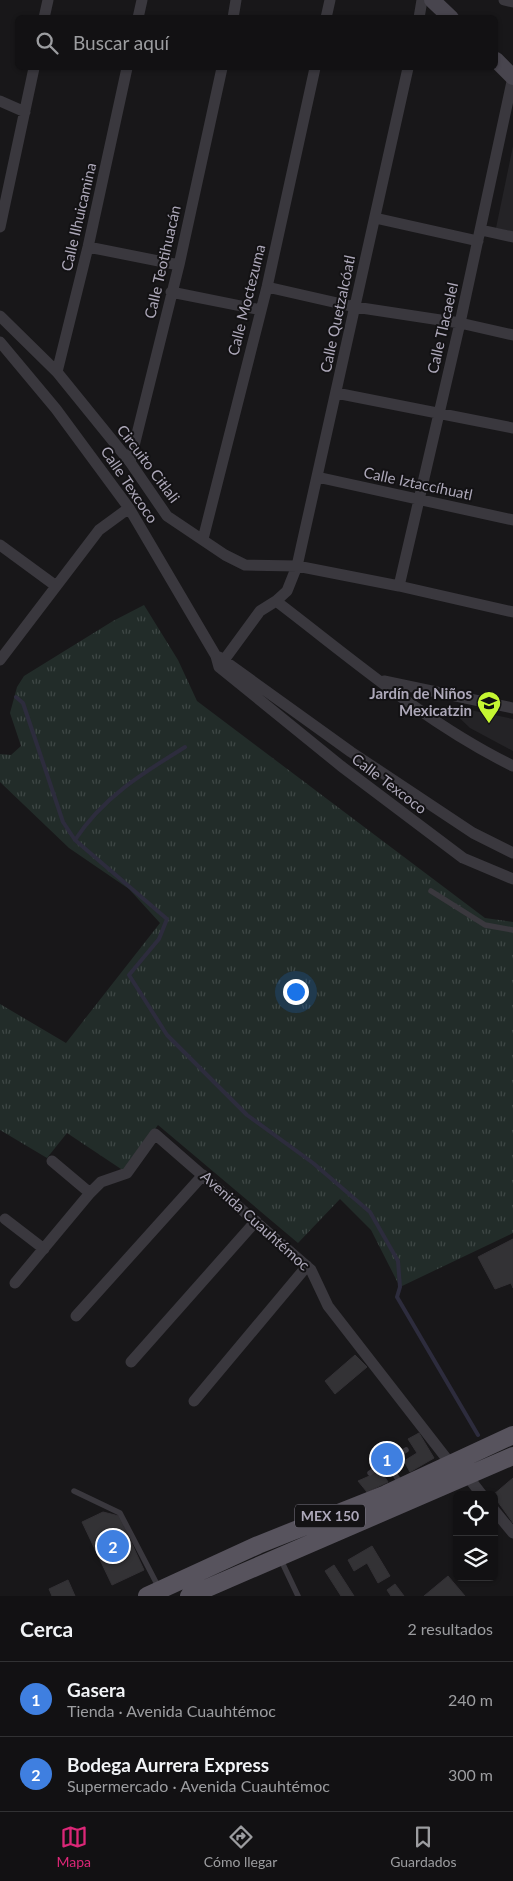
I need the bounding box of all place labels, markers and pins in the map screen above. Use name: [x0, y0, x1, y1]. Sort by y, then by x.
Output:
place label: Jardín de Niños Mexicatzin: [369, 684, 472, 719]
school or university icon: Jardín de Niños Mexicatzin: [476, 690, 502, 724]
pin: 1: [371, 1440, 403, 1478]
pin: 2: [97, 1527, 129, 1565]

